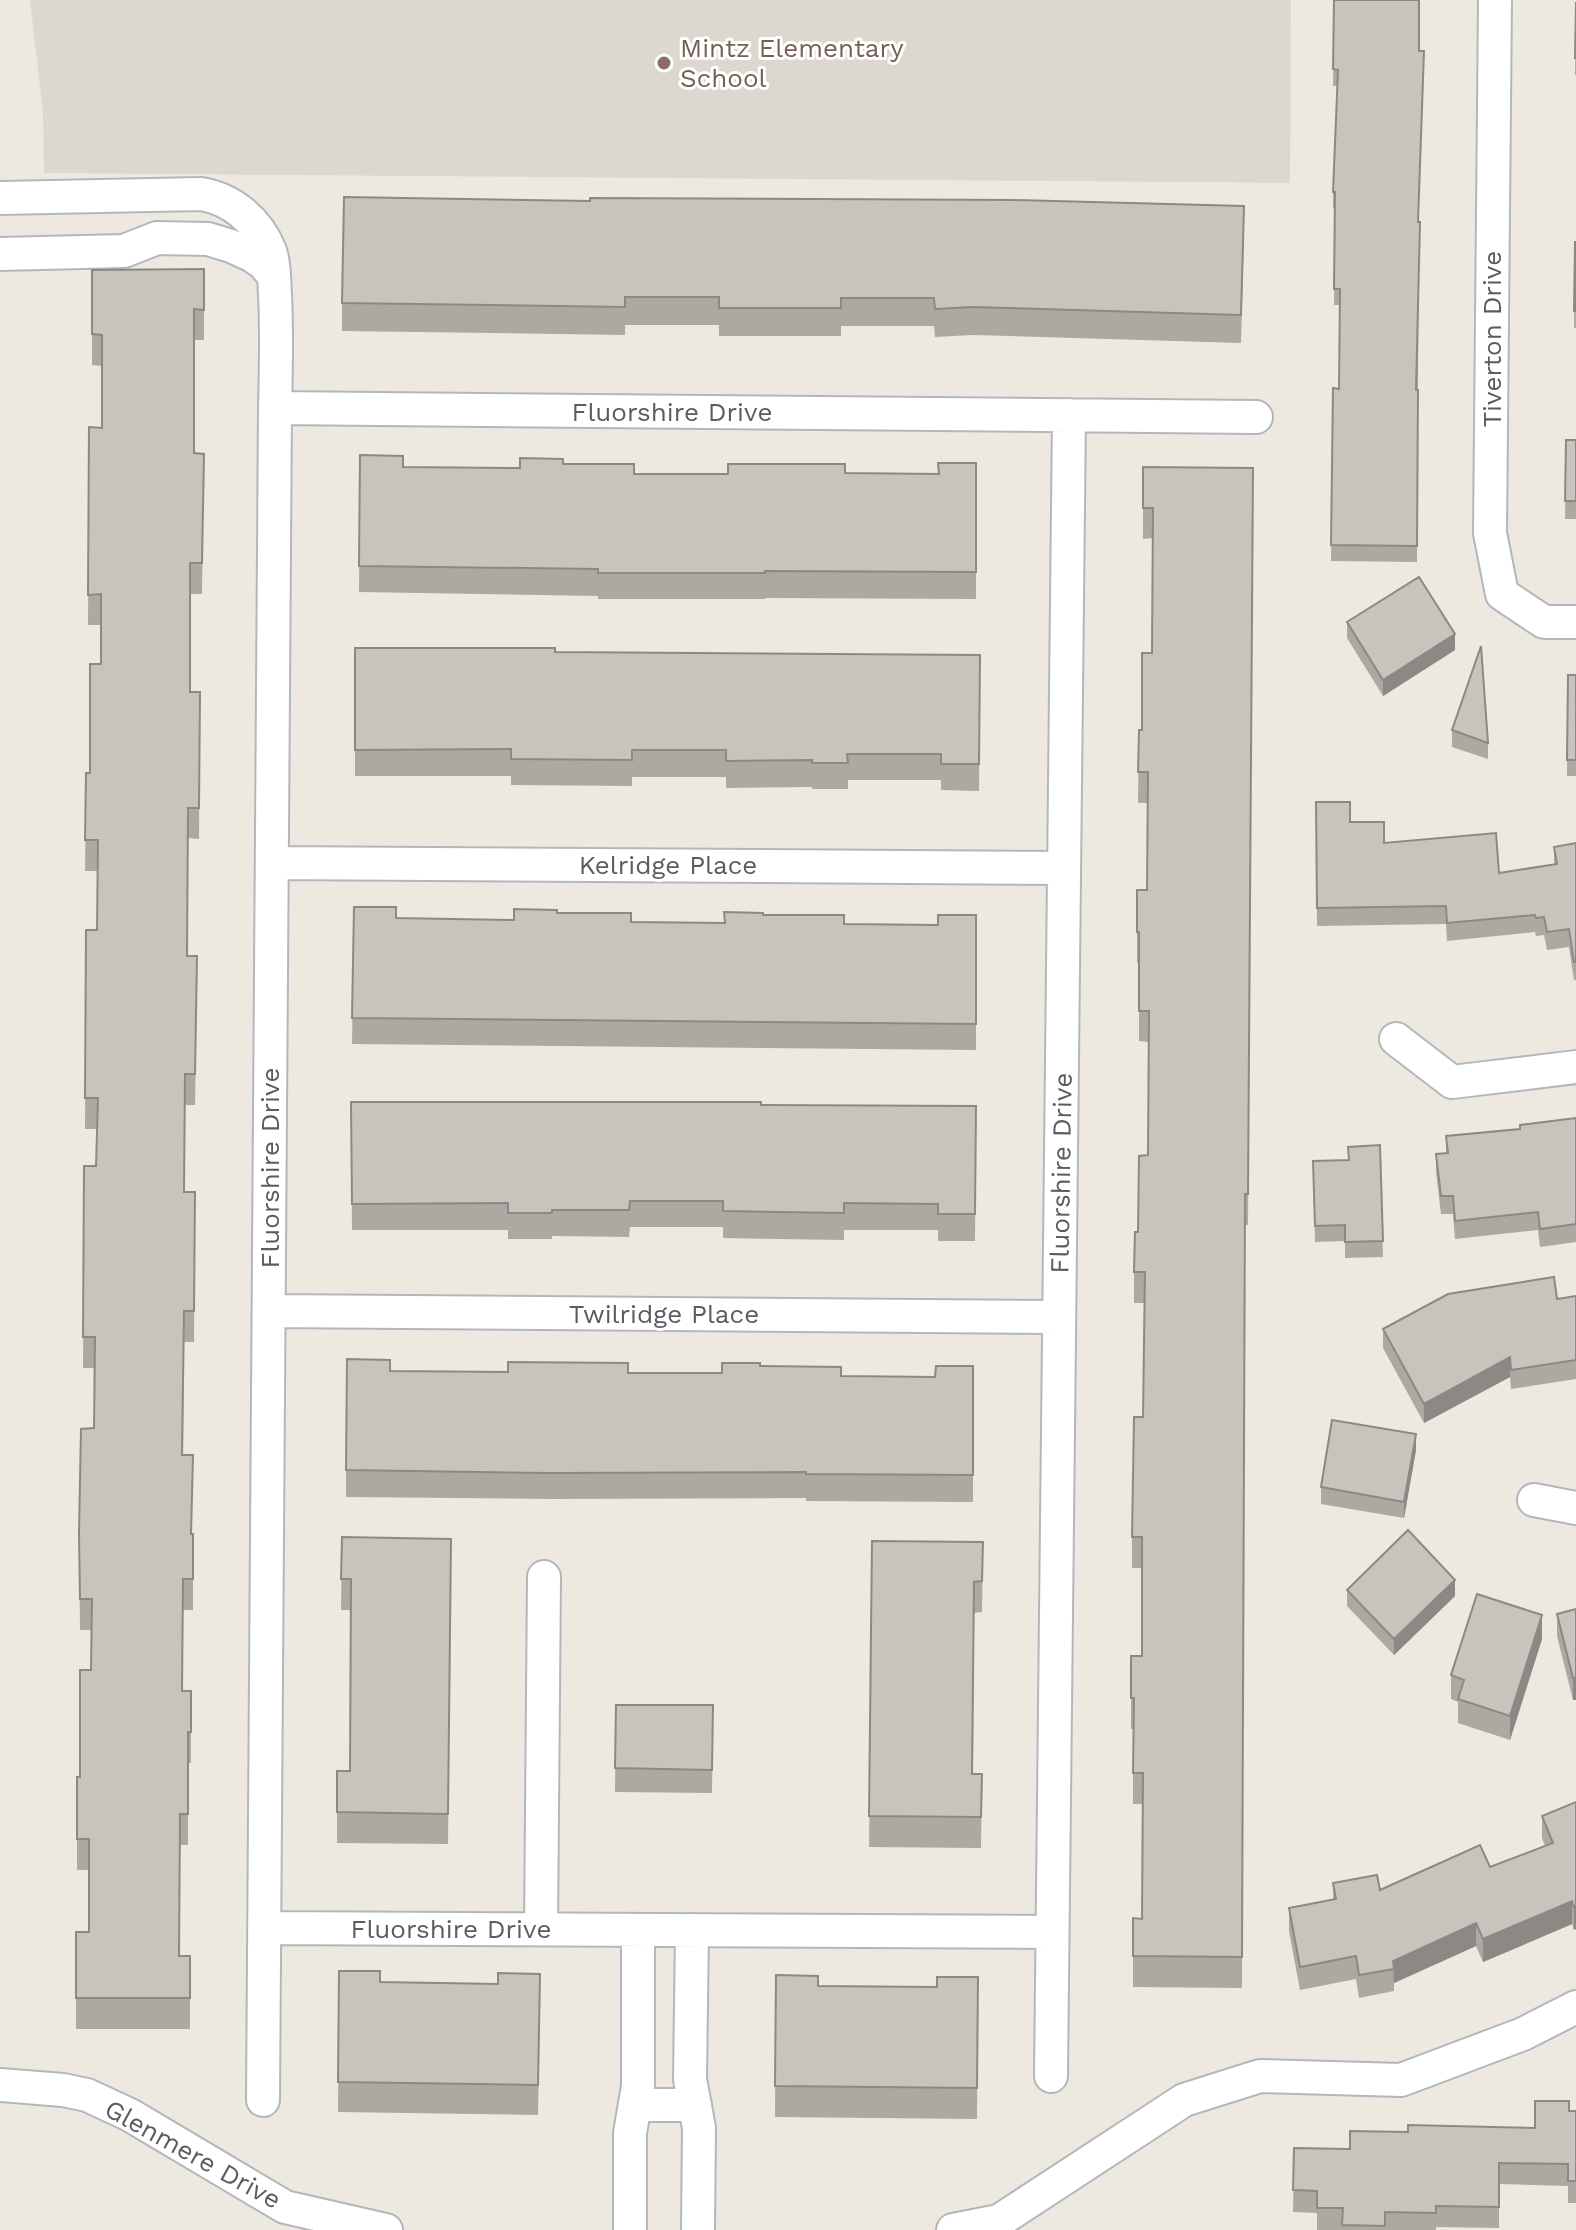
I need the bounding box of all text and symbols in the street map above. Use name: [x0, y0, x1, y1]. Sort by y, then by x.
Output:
place label: Mintz Elementary School: [680, 33, 904, 93]
marker: Mintz Elementary School: [655, 54, 673, 72]
street label: Tiverton Drive: [1477, 251, 1507, 427]
street label: Fluorshire Drive: [572, 397, 772, 427]
street label: Kelridge Place: [579, 850, 757, 880]
street label: Fluorshire Drive: [255, 1068, 285, 1268]
street label: Fluorshire Drive: [1044, 1072, 1078, 1274]
street label: Twilridge Place: [569, 1299, 759, 1329]
street label: Fluorshire Drive: [351, 1914, 551, 1944]
street label: Glenmere Drive: [100, 2093, 286, 2215]

